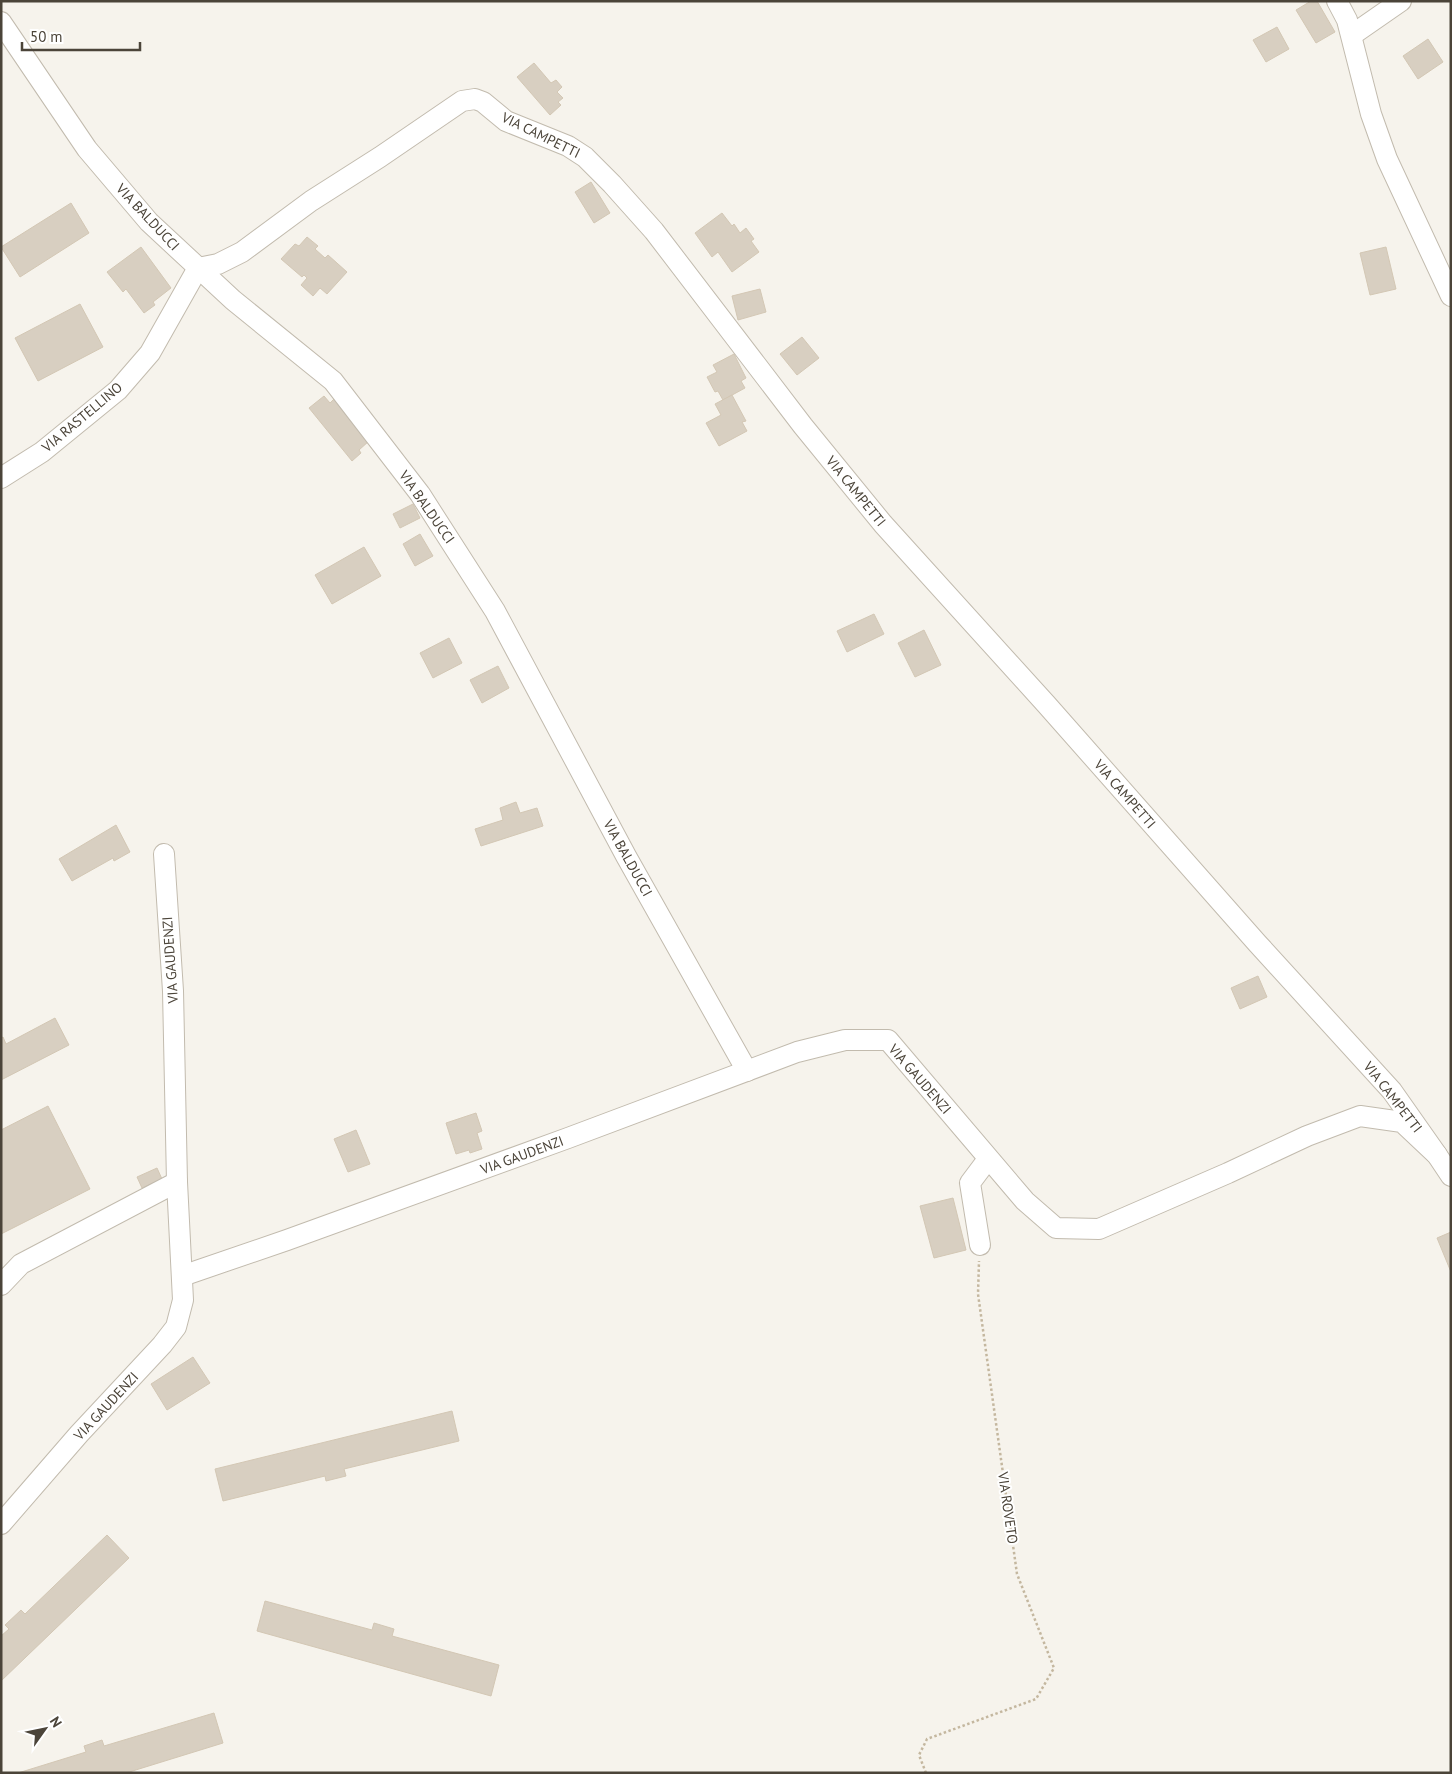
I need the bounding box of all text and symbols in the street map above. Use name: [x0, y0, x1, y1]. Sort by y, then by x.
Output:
scale bar: [22, 20, 140, 52]
text: 50 m: [30, 27, 63, 46]
street label: VIA CAMPETTI: [498, 108, 583, 162]
street label: VIA BALDUCCI: [112, 179, 184, 254]
street label: VIA RASTELLINO: [37, 378, 126, 457]
street label: VIA CAMPETTI: [821, 451, 890, 530]
street label: VIA BALDUCCI: [395, 466, 459, 547]
street label: VIA CAMPETTI: [1090, 755, 1160, 832]
street label: VIA BALDUCCI: [599, 816, 656, 900]
street label: VIA GAUDENZI: [158, 916, 182, 1005]
street label: VIA GAUDENZI: [884, 1039, 955, 1118]
street label: VIA CAMPETTI: [1359, 1057, 1426, 1136]
street label: VIA GAUDENZI: [477, 1132, 566, 1179]
street label: VIA GAUDENZI: [69, 1368, 142, 1445]
street label: VIA ROVETO: [994, 1470, 1022, 1545]
north arrow: [20, 1704, 70, 1754]
text: N: [46, 1713, 66, 1731]

